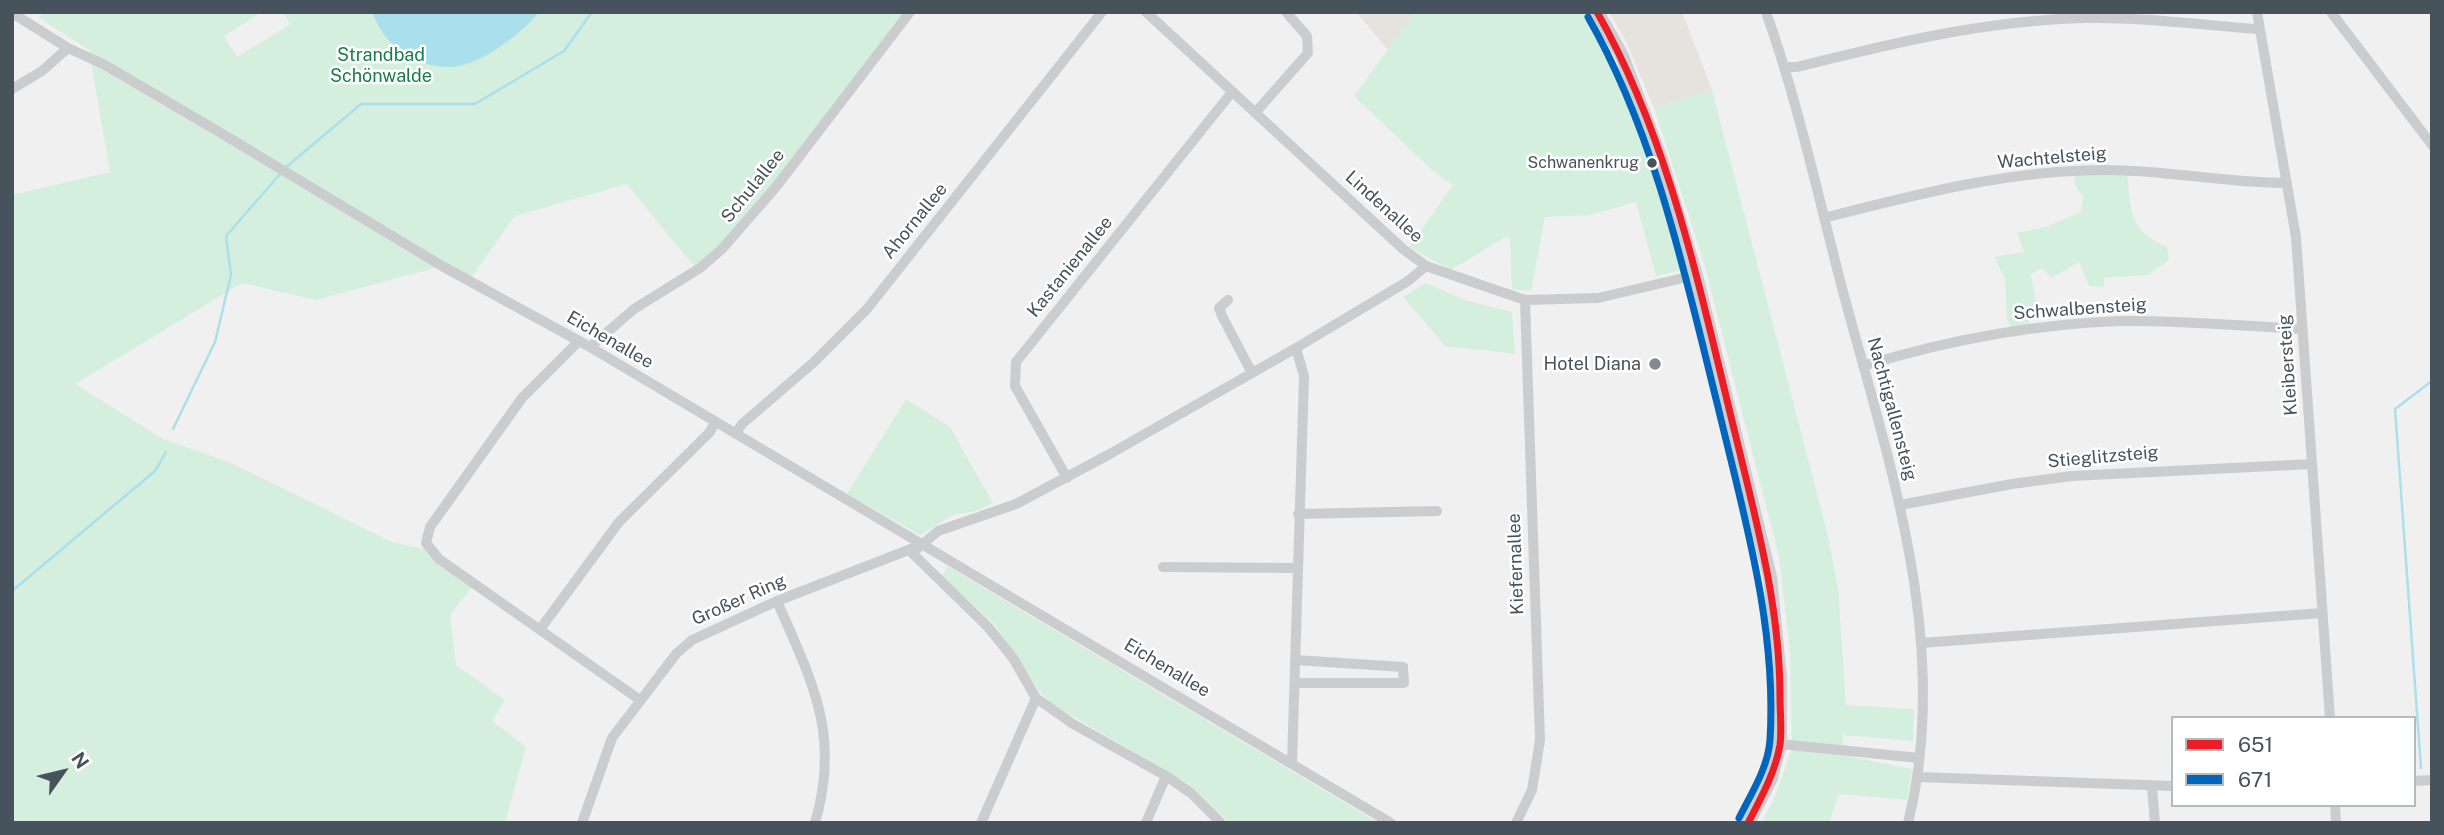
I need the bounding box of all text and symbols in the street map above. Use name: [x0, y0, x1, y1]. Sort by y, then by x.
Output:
park label: Strandbad Schönwalde: [330, 44, 432, 86]
street label: Wachtelsteig: [1996, 142, 2108, 174]
street label: Schulallee: [717, 145, 789, 227]
place label: Schwanenkrug: [1528, 153, 1639, 173]
marker: Schwanenkrug: [1645, 156, 1659, 170]
street label: Lindenallee: [1341, 166, 1427, 248]
street label: Ahornallee: [878, 179, 952, 263]
street label: Kastanienallee: [1023, 212, 1117, 322]
street label: Schwalbensteig: [2013, 294, 2147, 324]
street label: Eichenallee: [563, 307, 657, 373]
street label: Kleibersteig: [2274, 314, 2302, 416]
street label: Nachtigallensteig: [1862, 335, 1922, 483]
place label: Hotel Diana: [1544, 353, 1641, 375]
marker: Hotel Diana: [1647, 356, 1663, 372]
street label: Stieglitzsteig: [2047, 441, 2159, 473]
street label: Kiefernallee: [1503, 513, 1529, 615]
street label: Großer Ring: [689, 570, 789, 630]
street label: Eichenallee: [1120, 634, 1214, 702]
legend: [2171, 716, 2416, 807]
text: 651: [2238, 732, 2273, 757]
north arrow: [28, 737, 98, 807]
text: N: [67, 748, 94, 773]
text: 671: [2238, 767, 2272, 792]

